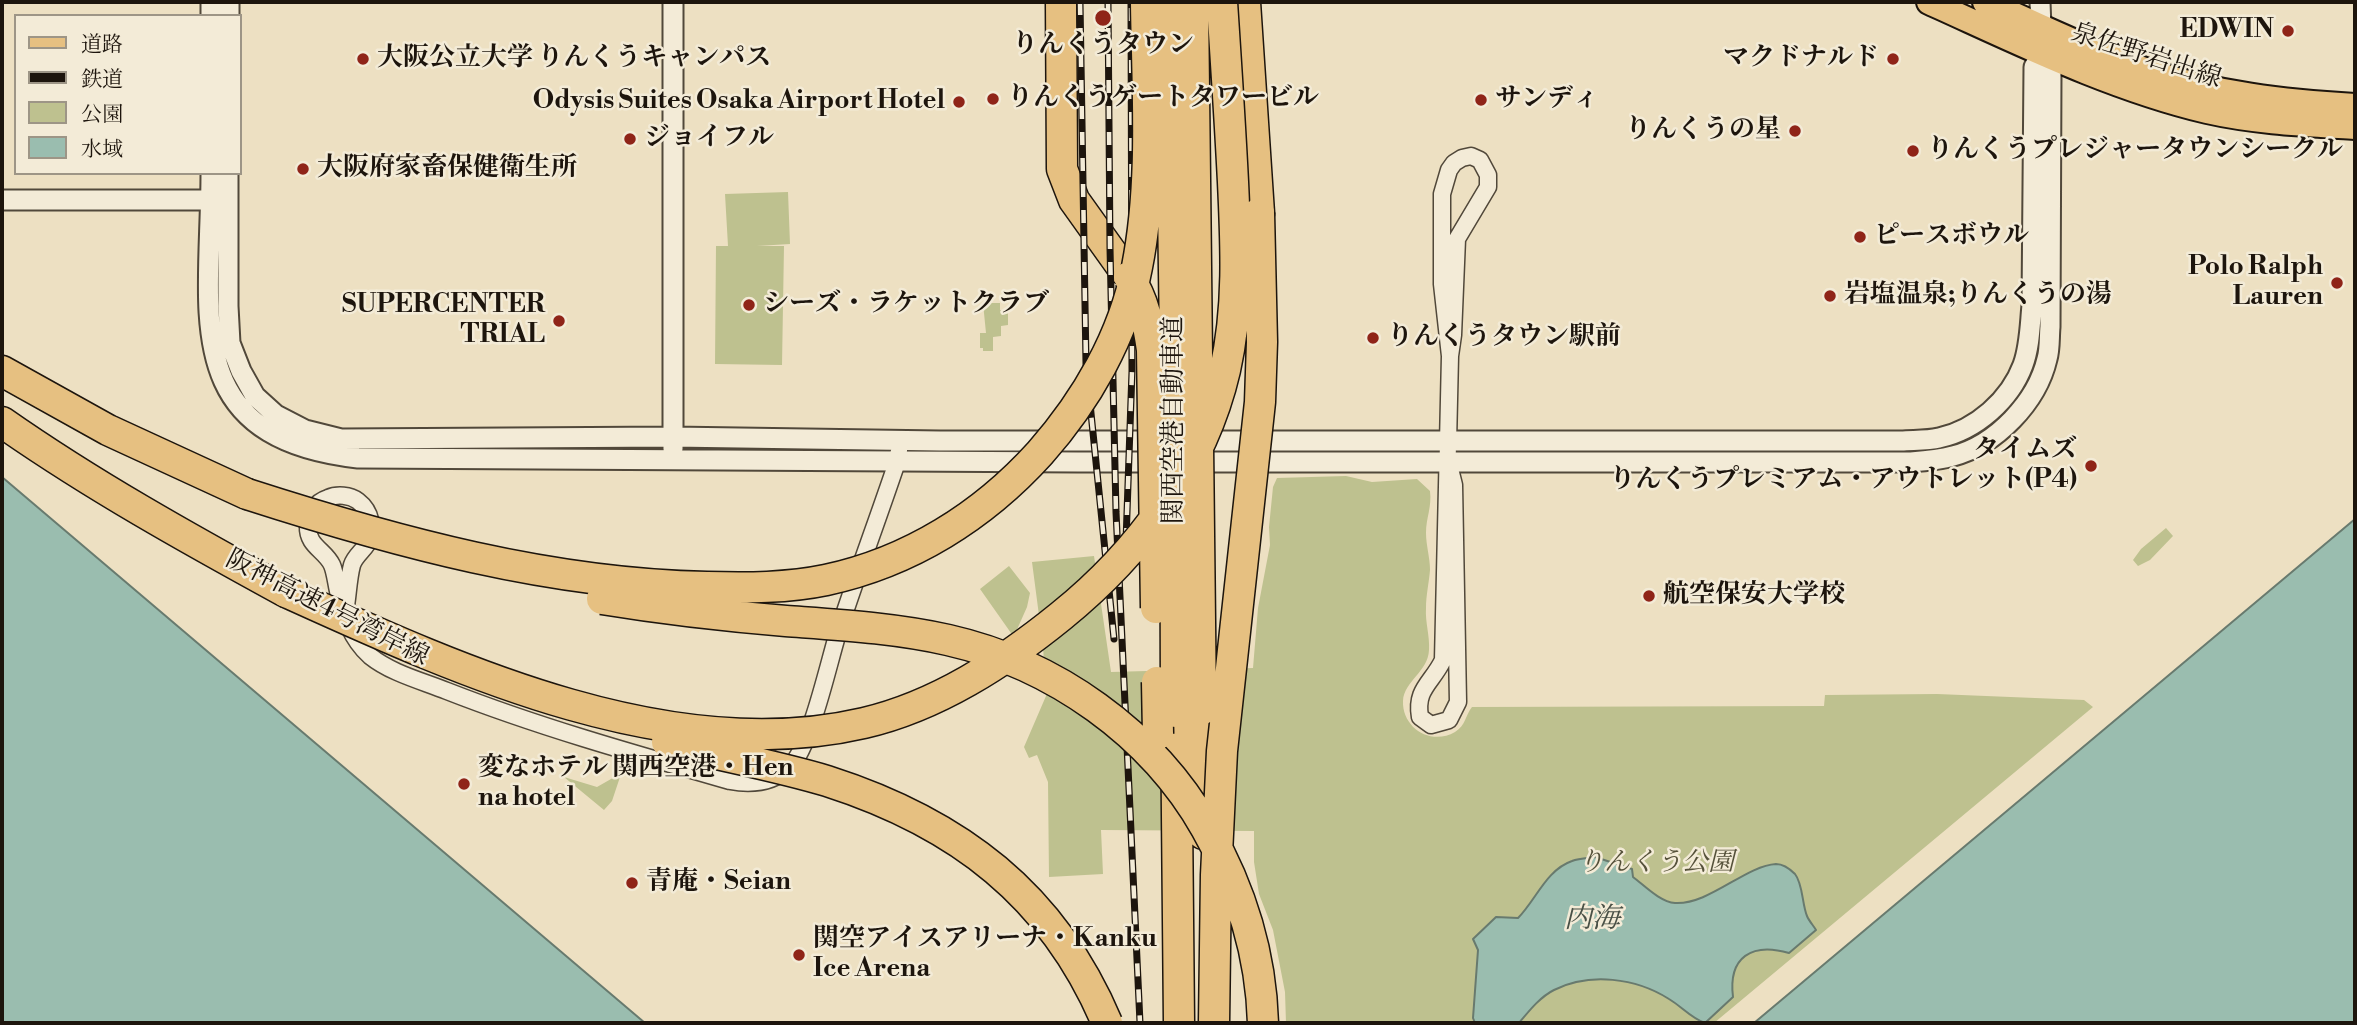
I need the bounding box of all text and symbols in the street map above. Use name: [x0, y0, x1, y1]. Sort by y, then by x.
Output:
marker: りんくうタウン: [1093, 8, 1113, 28]
legend: [14, 14, 242, 175]
place label: EDWIN: [2180, 15, 2274, 47]
street label: 泉佐野岩出線: [2067, 18, 2225, 96]
marker: EDWIN: [2280, 23, 2296, 39]
place label: りんくうタウン: [1012, 30, 1194, 62]
text: 道路: [81, 32, 123, 58]
place label: 大阪公立大学 りんくうキャンパス: [377, 43, 771, 75]
place label: マクドナルド: [1723, 43, 1879, 75]
marker: 大阪公立大学 りんくうキャンパス: [355, 51, 371, 67]
marker: マクドナルド: [1885, 51, 1901, 67]
text: 鉄道: [81, 67, 123, 93]
place label: りんくうゲートタワービル: [1007, 83, 1319, 115]
place label: サンディ: [1495, 84, 1599, 116]
place label: Odysis Suites Osaka Airport Hotel: [533, 86, 945, 118]
marker: りんくうゲートタワービル: [985, 91, 1001, 107]
marker: サンディ: [1473, 92, 1489, 108]
marker: Odysis Suites Osaka Airport Hotel: [951, 94, 967, 110]
text: 公園: [81, 102, 123, 128]
place label: りんくうの星: [1625, 115, 1781, 147]
place label: ジョイフル: [644, 123, 774, 155]
marker: りんくうの星: [1787, 123, 1803, 139]
marker: ジョイフル: [622, 131, 638, 147]
place label: りんくうプレジャータウンシークル: [1927, 135, 2343, 167]
text: 水域: [81, 137, 123, 163]
marker: りんくうプレジャータウンシークル: [1905, 143, 1921, 159]
place label: 大阪府家畜保健衛生所: [317, 153, 577, 185]
marker: 大阪府家畜保健衛生所: [295, 161, 311, 177]
place label: ピースボウル: [1874, 221, 2029, 253]
marker: ピースボウル: [1852, 229, 1868, 245]
place label: Polo Ralph Lauren: [2188, 252, 2323, 314]
marker: Polo Ralph Lauren: [2329, 275, 2345, 291]
place label: 岩塩温泉;りんくうの湯: [1844, 280, 2112, 312]
marker: 岩塩温泉;りんくうの湯: [1822, 288, 1838, 304]
place label: シーズ・ラケットクラブ: [763, 289, 1049, 321]
place label: SUPERCENTER TRIAL: [342, 290, 545, 352]
marker: シーズ・ラケットクラブ: [741, 297, 757, 313]
marker: SUPERCENTER TRIAL: [551, 313, 567, 329]
street label: 関西空港自動車道: [1159, 316, 1191, 524]
place label: りんくうタウン駅前: [1387, 322, 1621, 354]
marker: りんくうタウン駅前: [1365, 330, 1381, 346]
place label: タイムズ りんくうプレミアム・アウトレット(P4): [1609, 435, 2077, 496]
marker: タイムズ りんくうプレミアム・アウトレット(P4): [2083, 458, 2099, 474]
street label: 阪神高速4号湾岸線: [220, 544, 434, 674]
place label: 航空保安大学校: [1663, 580, 1845, 612]
marker: 航空保安大学校: [1641, 588, 1657, 604]
place label: 変なホテル 関西空港・Hen na hotel: [478, 753, 794, 814]
marker: 変なホテル 関西空港・Hen na hotel: [456, 776, 472, 792]
park label: りんくう公園: [1578, 848, 1734, 880]
place label: 青庵・Seian: [646, 867, 791, 899]
marker: 青庵・Seian: [624, 875, 640, 891]
water label: 内海: [1564, 903, 1620, 937]
place label: 関空アイスアリーナ・Kanku Ice Arena: [813, 924, 1157, 986]
marker: 関空アイスアリーナ・Kanku Ice Arena: [791, 947, 807, 963]

